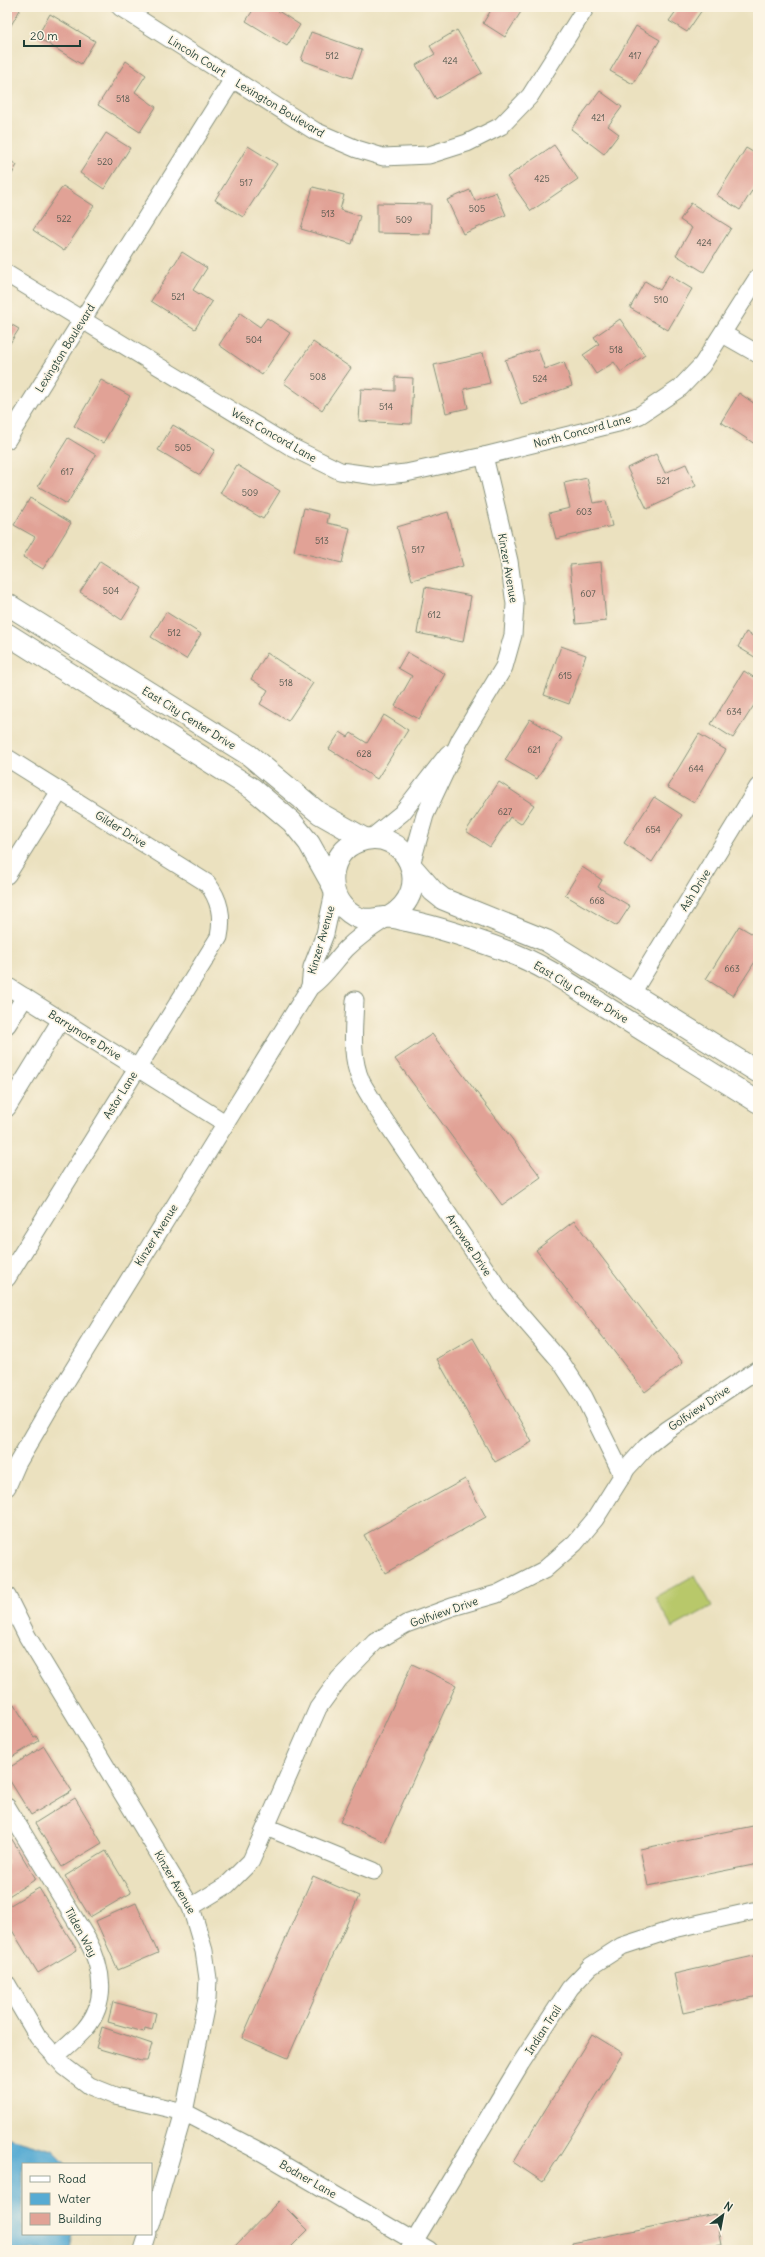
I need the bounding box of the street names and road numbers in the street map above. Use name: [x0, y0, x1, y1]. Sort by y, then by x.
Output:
street label: Lincoln Court: [165, 33, 229, 80]
street label: Lexington Boulevard: [233, 76, 328, 140]
street label: Lexington Boulevard: [32, 301, 98, 395]
street label: West Concord Lane: [229, 405, 319, 465]
street label: North Concord Lane: [532, 411, 632, 451]
street label: Kinzer Avenue: [495, 532, 521, 604]
street label: East City Center Drive: [140, 683, 239, 753]
street label: Gilder Drive: [93, 808, 149, 850]
street label: Ash Drive: [677, 866, 713, 914]
street label: Kinzer Avenue: [305, 904, 337, 976]
street label: East City Center Drive: [531, 958, 631, 1026]
street label: Barrymore Drive: [46, 1007, 124, 1063]
street label: Astor Lane: [100, 1069, 140, 1121]
street label: Kinzer Avenue: [131, 1201, 181, 1269]
street label: Arrowae Drive: [443, 1211, 495, 1279]
street label: Golfview Drive: [666, 1382, 732, 1434]
street label: Golfview Drive: [408, 1594, 480, 1630]
street label: Kinzer Avenue: [151, 1848, 199, 1916]
street label: Tilden Way: [62, 1905, 100, 1959]
street label: Indian Trail: [522, 2003, 564, 2057]
street label: Bodner Lane: [277, 2157, 339, 2201]

